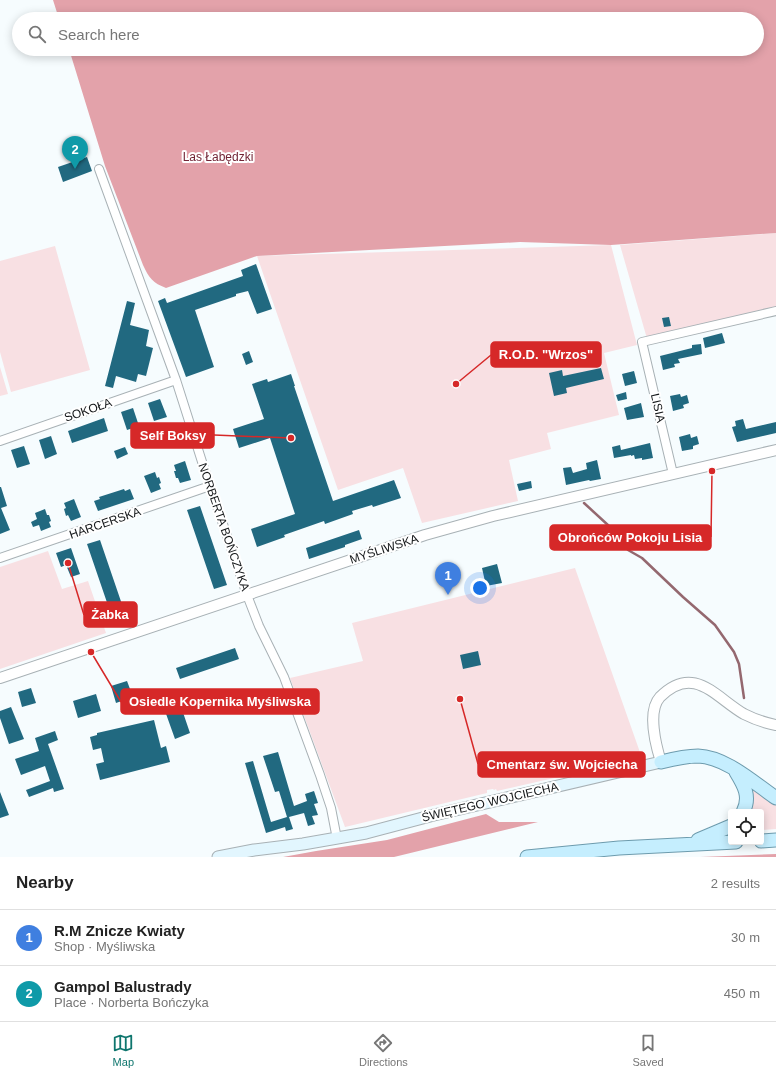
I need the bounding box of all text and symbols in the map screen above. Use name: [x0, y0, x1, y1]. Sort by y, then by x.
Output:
search box: [12, 12, 764, 56]
icon: search: [26, 23, 48, 45]
text: Search here: [58, 26, 140, 43]
pin: 2: [62, 136, 88, 169]
park label: Las Łabędzki: [183, 150, 253, 164]
callout: R.O.D. "Wrzos": [491, 342, 601, 367]
text: R.O.D. "Wrzos": [499, 347, 593, 362]
street label: LISIA: [648, 392, 668, 424]
street label: SOKOŁA: [62, 395, 114, 425]
callout: Self Boksy: [131, 423, 214, 448]
text: Self Boksy: [140, 428, 207, 443]
street label: NORBERTA BOŃCZYKA: [196, 461, 253, 593]
street label: HARCERSKA: [67, 504, 143, 542]
callout: Obrońców Pokoju Lisia: [550, 525, 711, 550]
street label: MYŚLIWSKA: [348, 530, 420, 567]
text: Obrońców Pokoju Lisia: [558, 530, 703, 545]
pin: 1: [435, 562, 461, 595]
your location: [470, 578, 490, 598]
callout: Żabka: [84, 602, 137, 627]
text: Żabka: [91, 607, 130, 622]
callout: Osiedle Kopernika Myśliwska: [121, 689, 319, 714]
text: Osiedle Kopernika Myśliwska: [129, 694, 312, 709]
callout: Cmentarz św. Wojciecha: [478, 752, 645, 777]
text: Cmentarz św. Wojciecha: [487, 757, 638, 772]
street label: ŚWIĘTEGO WOJCIECHA: [420, 778, 560, 825]
map controls: [728, 809, 764, 845]
button: locate: [728, 809, 764, 845]
text: Nearby: [16, 873, 74, 892]
text: 2 results: [711, 876, 760, 891]
text: R.M Znicze Kwiaty: [54, 922, 185, 939]
text: 1: [25, 930, 33, 945]
text: 30 m: [731, 930, 760, 945]
text: Shop · Myśliwska: [54, 939, 155, 954]
text: Gampol Balustrady: [54, 978, 192, 995]
text: 2: [25, 986, 33, 1001]
text: 450 m: [724, 986, 760, 1001]
text: Place · Norberta Bończyka: [54, 995, 209, 1010]
tab: Map: [112, 1032, 134, 1068]
tab: Directions: [359, 1032, 408, 1068]
tab: Saved: [632, 1032, 664, 1068]

